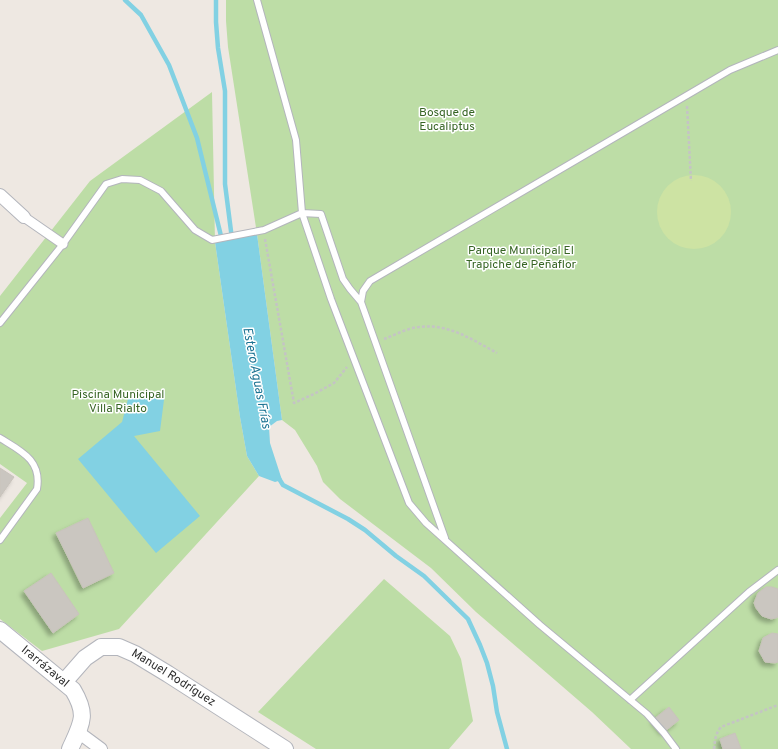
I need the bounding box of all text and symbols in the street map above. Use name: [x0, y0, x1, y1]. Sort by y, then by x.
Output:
park label: Bosque de Eucaliptus: [419, 105, 475, 135]
park label: Parque Municipal El Trapiche de Peñaflor: [466, 243, 577, 273]
water label: Estero Aguas Frías: [238, 326, 274, 430]
park label: Piscina Municipal Villa Rialto: [72, 387, 164, 417]
street label: Irarrázaval: [17, 642, 72, 691]
street label: Manuel Rodríguez: [128, 646, 219, 710]

